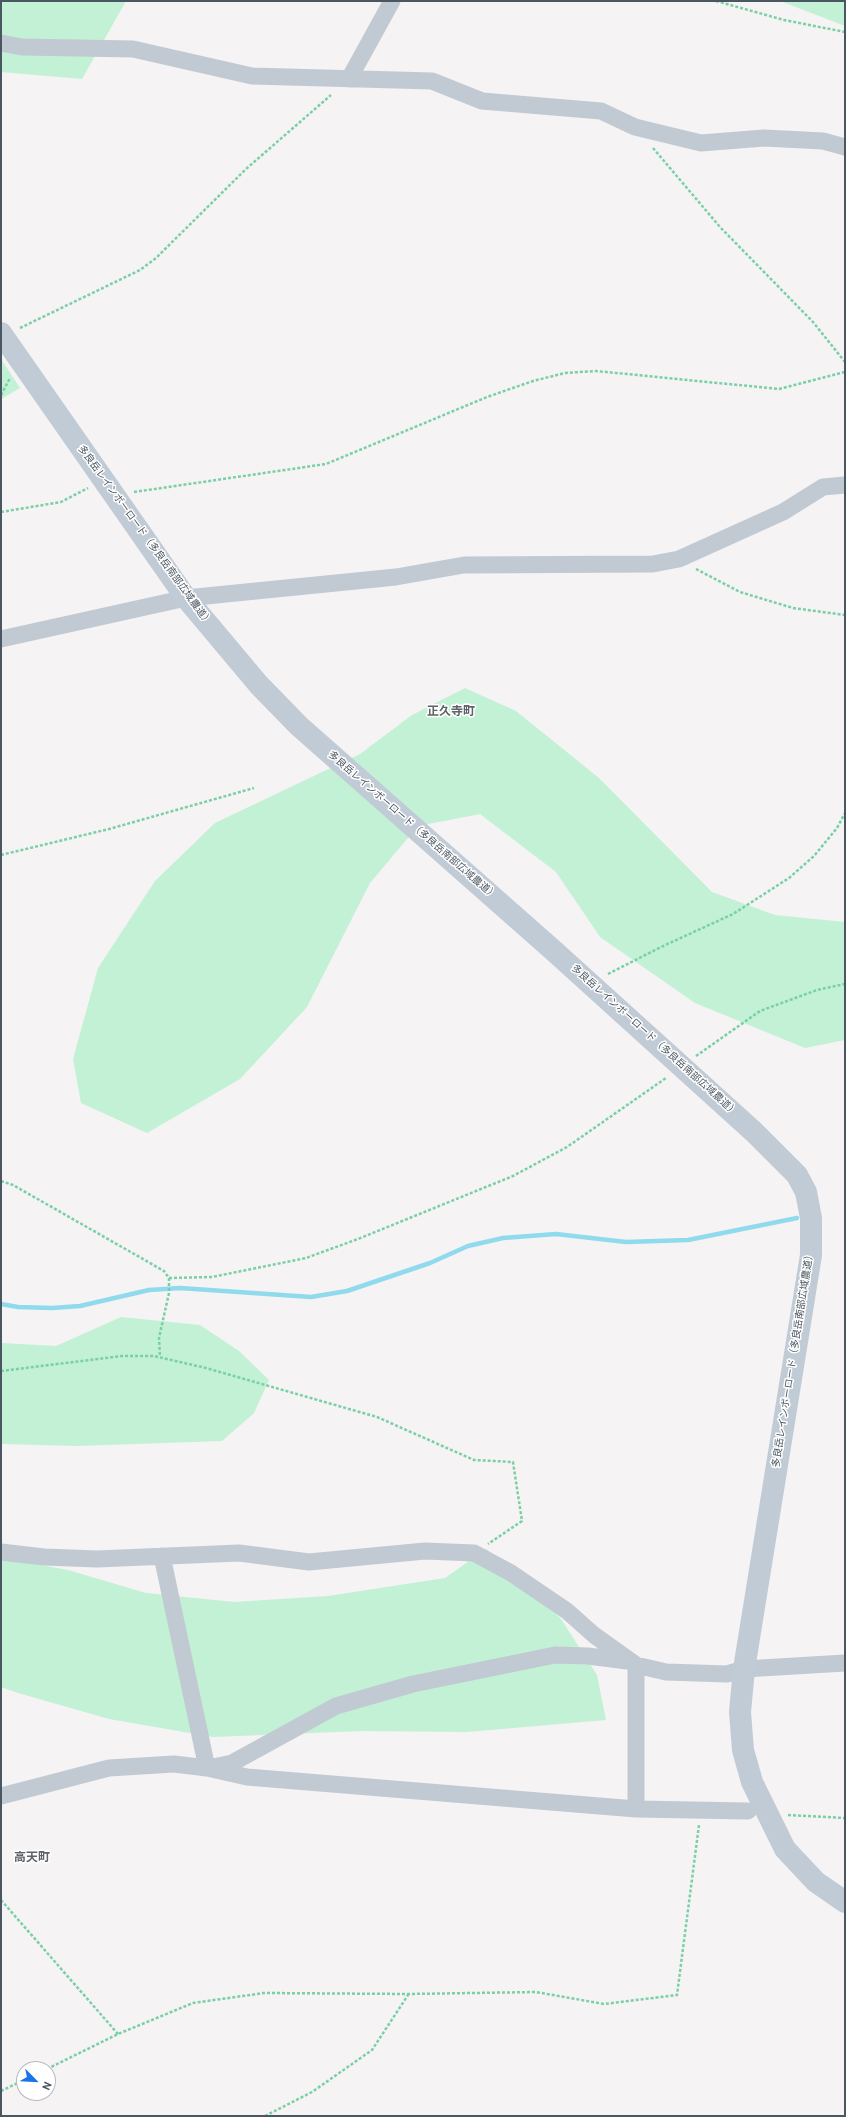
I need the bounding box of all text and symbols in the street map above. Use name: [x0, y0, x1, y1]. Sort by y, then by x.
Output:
street label: 多良岳レインボーロード（多良岳南部広域農道）: [74, 443, 214, 629]
district label: 正久寺町: [427, 706, 475, 720]
street label: 多良岳レインボーロード（多良岳南部広域農道）: [325, 749, 499, 903]
street label: 多良岳レインボーロード（多良岳南部広域農道）: [568, 963, 740, 1119]
street label: 多良岳レインボーロード（多良岳南部広域農道）: [771, 1249, 817, 1469]
district label: 高天町: [14, 1852, 50, 1866]
north arrow: [16, 2061, 56, 2101]
text: N: [38, 2079, 54, 2092]

